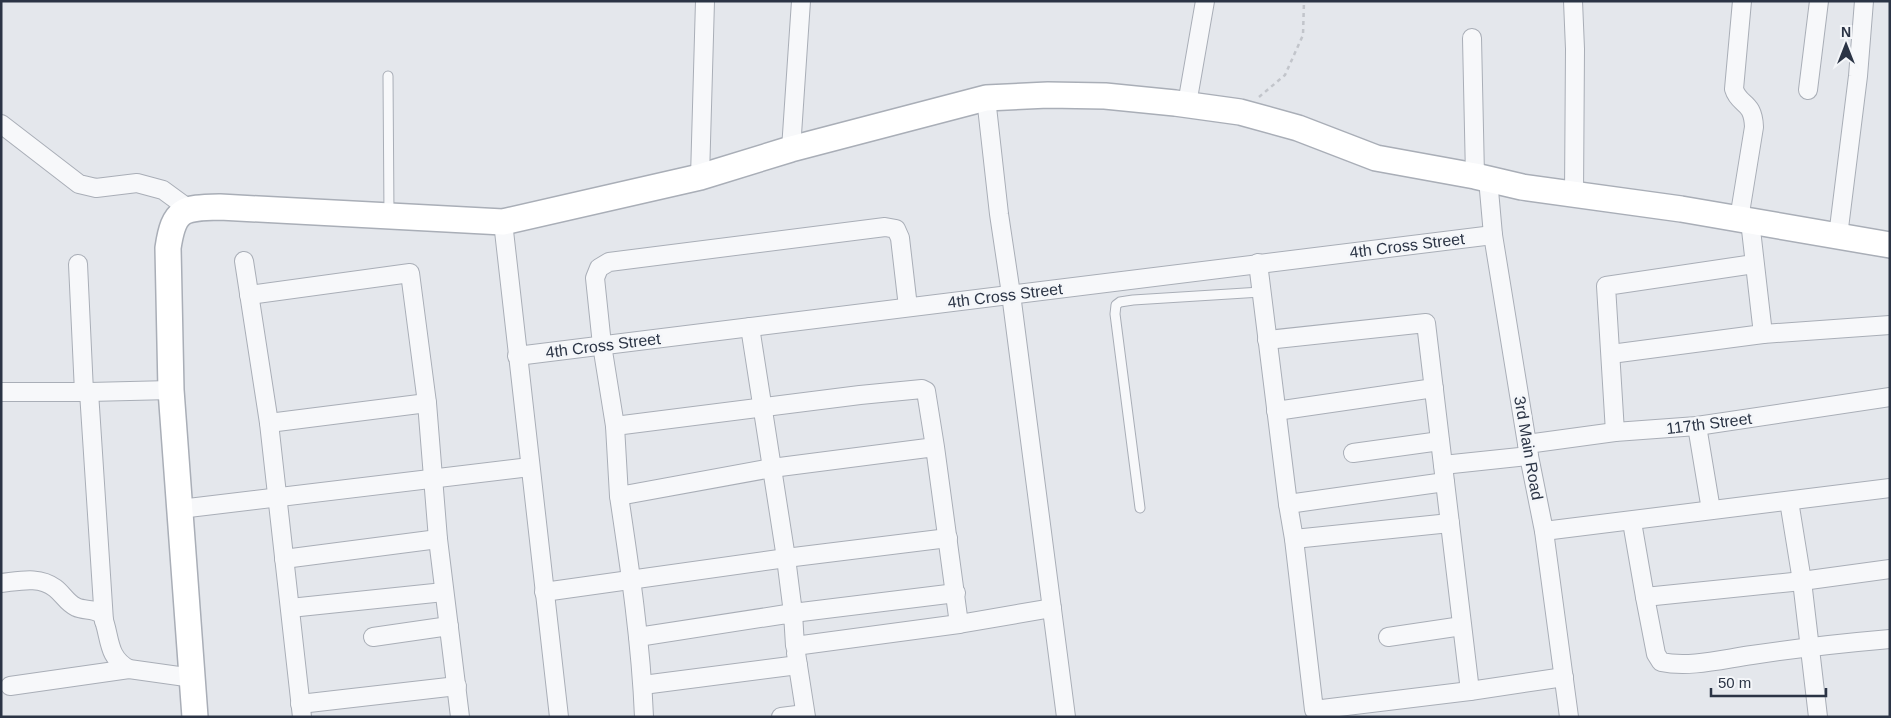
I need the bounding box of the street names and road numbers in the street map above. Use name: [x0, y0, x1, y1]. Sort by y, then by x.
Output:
street label: 4th Cross Street: [1349, 230, 1466, 261]
street label: 4th Cross Street: [947, 280, 1064, 311]
street label: 4th Cross Street: [545, 330, 662, 361]
street label: 3rd Main Road: [1511, 395, 1546, 501]
street label: 117th Street: [1665, 410, 1753, 437]

